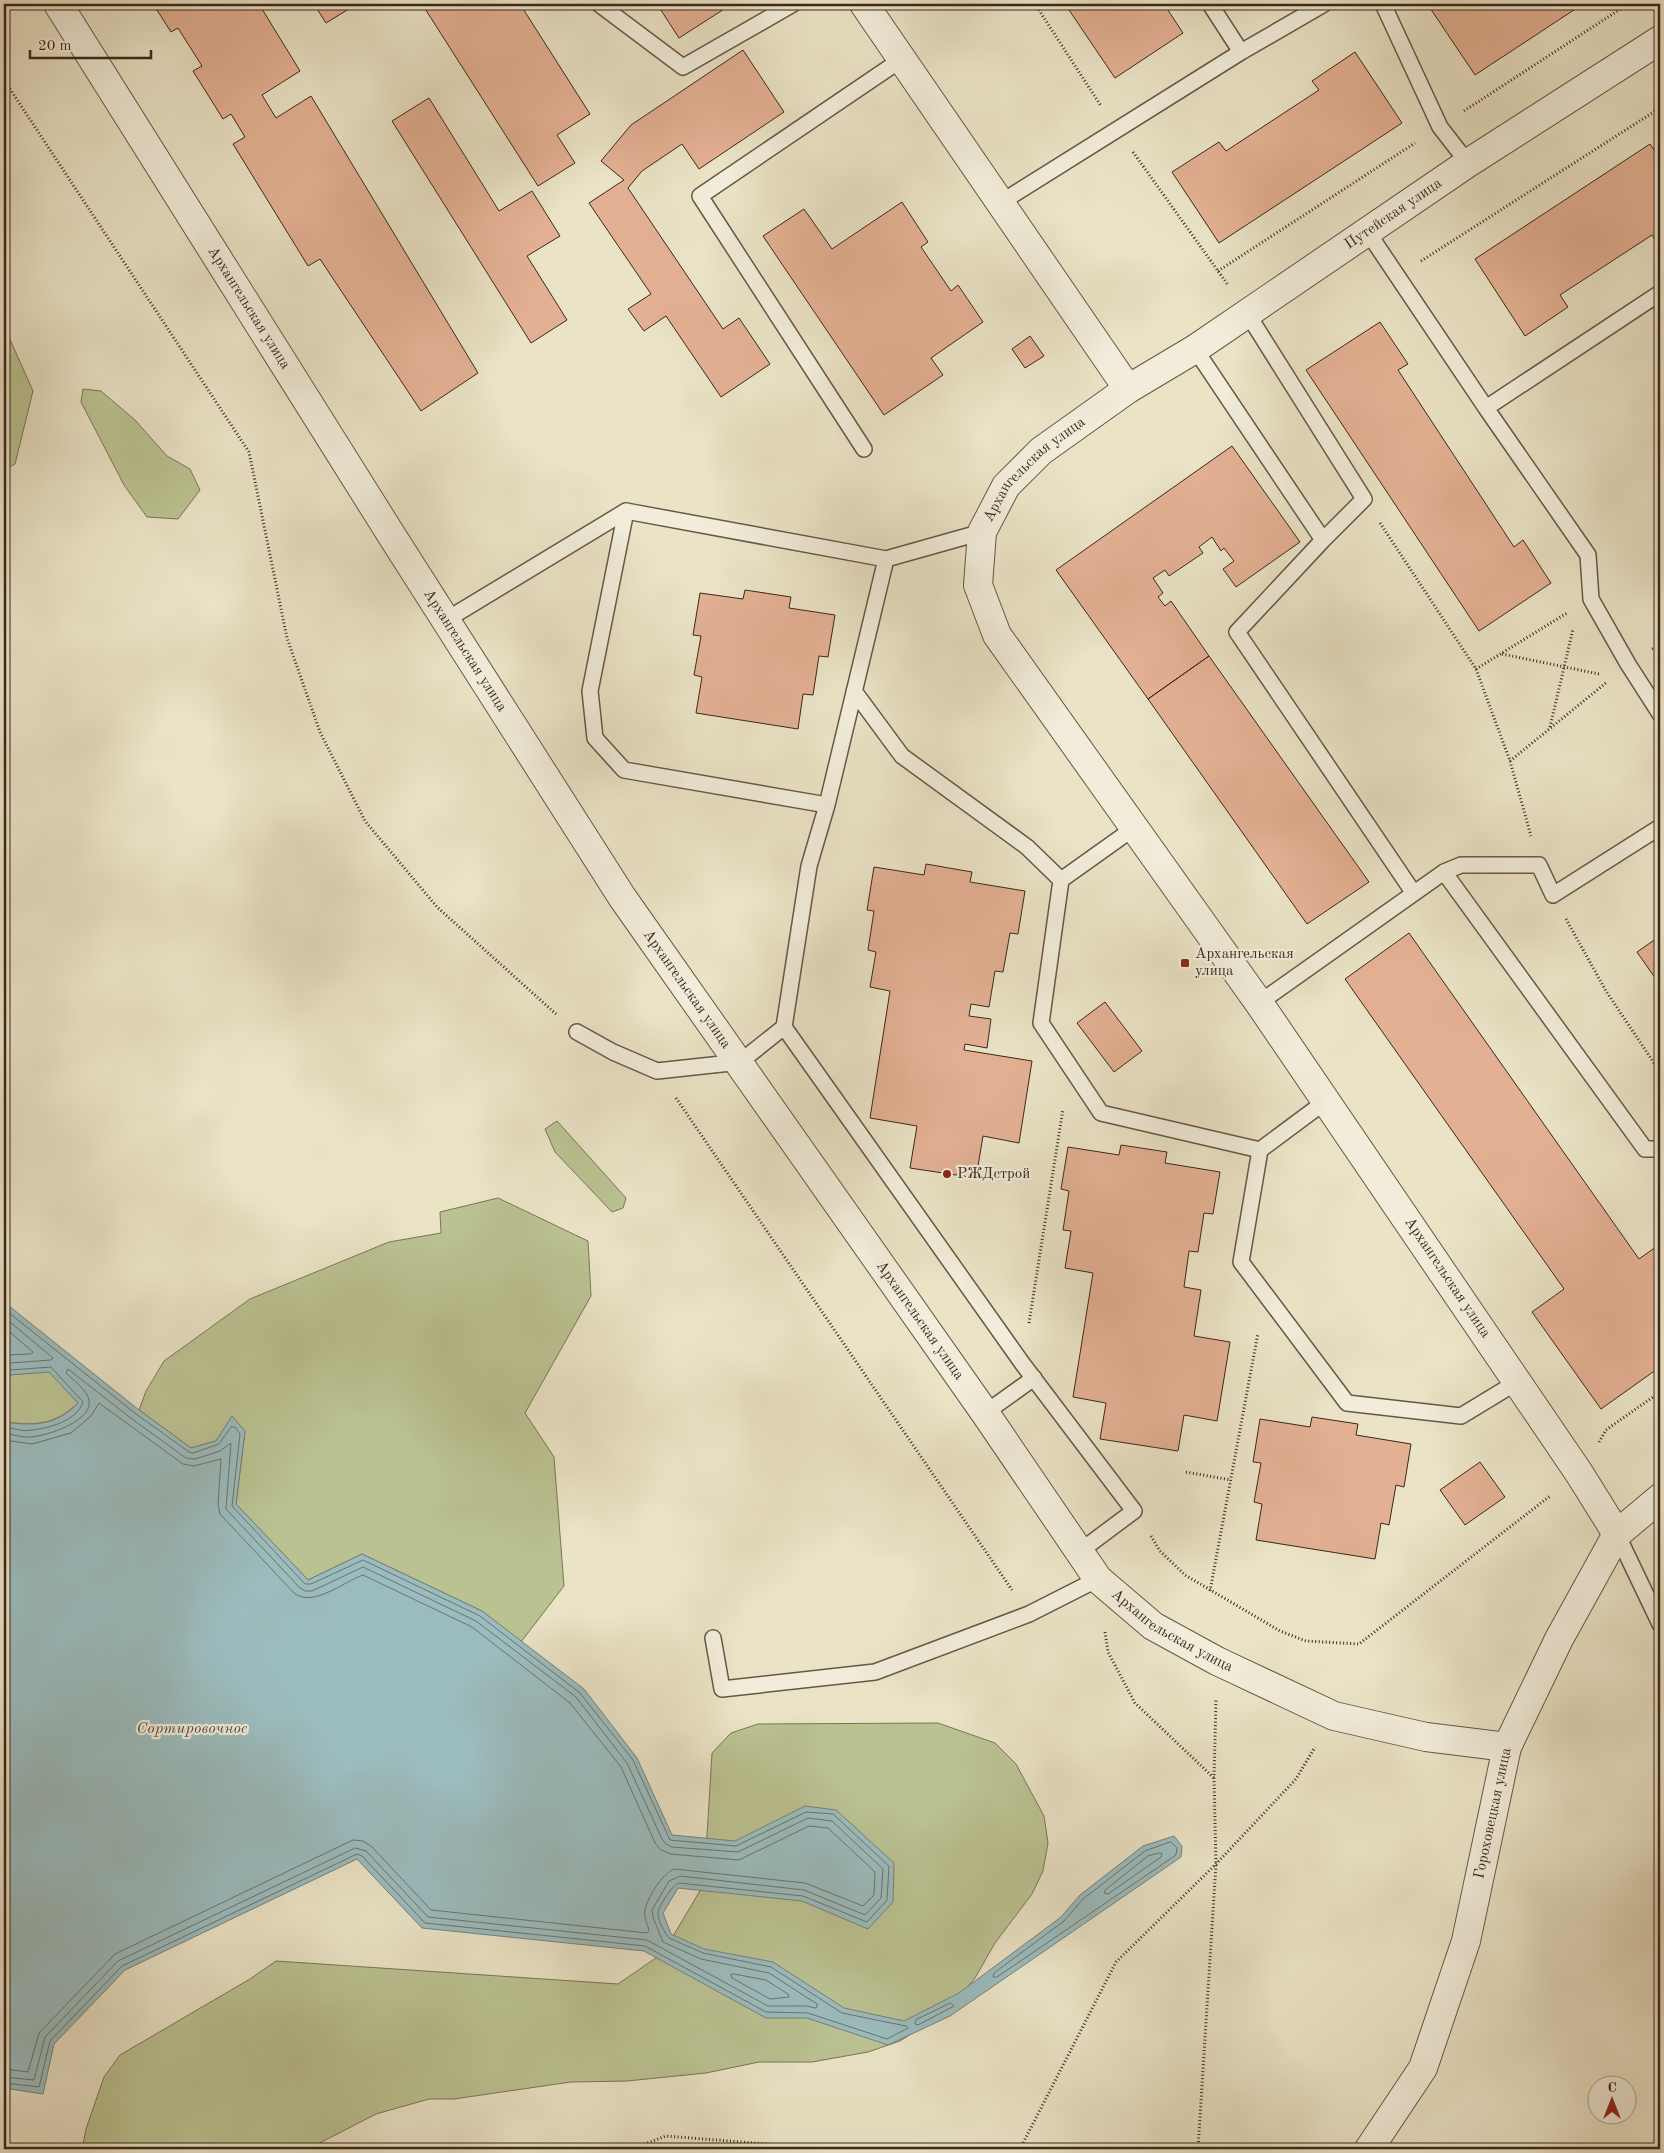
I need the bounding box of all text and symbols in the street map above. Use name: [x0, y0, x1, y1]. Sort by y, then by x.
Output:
scale bar: [30, 28, 151, 60]
text: 20 m: [38, 39, 72, 54]
street label: Путейская улица: [1342, 175, 1445, 252]
street label: Архангельская улица: [205, 244, 293, 372]
street label: Архангельская улица: [981, 414, 1089, 524]
street label: Архангельская улица: [421, 587, 510, 715]
street label: Архангельская улица: [640, 927, 734, 1052]
place label: Архангельская улица: [1195, 947, 1294, 979]
marker: Архангельская улица: [1179, 957, 1191, 969]
place label: РЖДстрой: [957, 1167, 1030, 1182]
marker: РЖДстрой: [941, 1168, 953, 1180]
street label: Архангельская улица: [1401, 1215, 1493, 1341]
street label: Архангельская улица: [873, 1258, 967, 1383]
street label: Архангельская улица: [1109, 1587, 1236, 1675]
water label: Сортировочное: [137, 1721, 248, 1737]
street label: Гороховецкая улица: [1472, 1746, 1514, 1880]
north arrow: [1586, 2076, 1636, 2126]
text: С: [1607, 2081, 1617, 2095]

